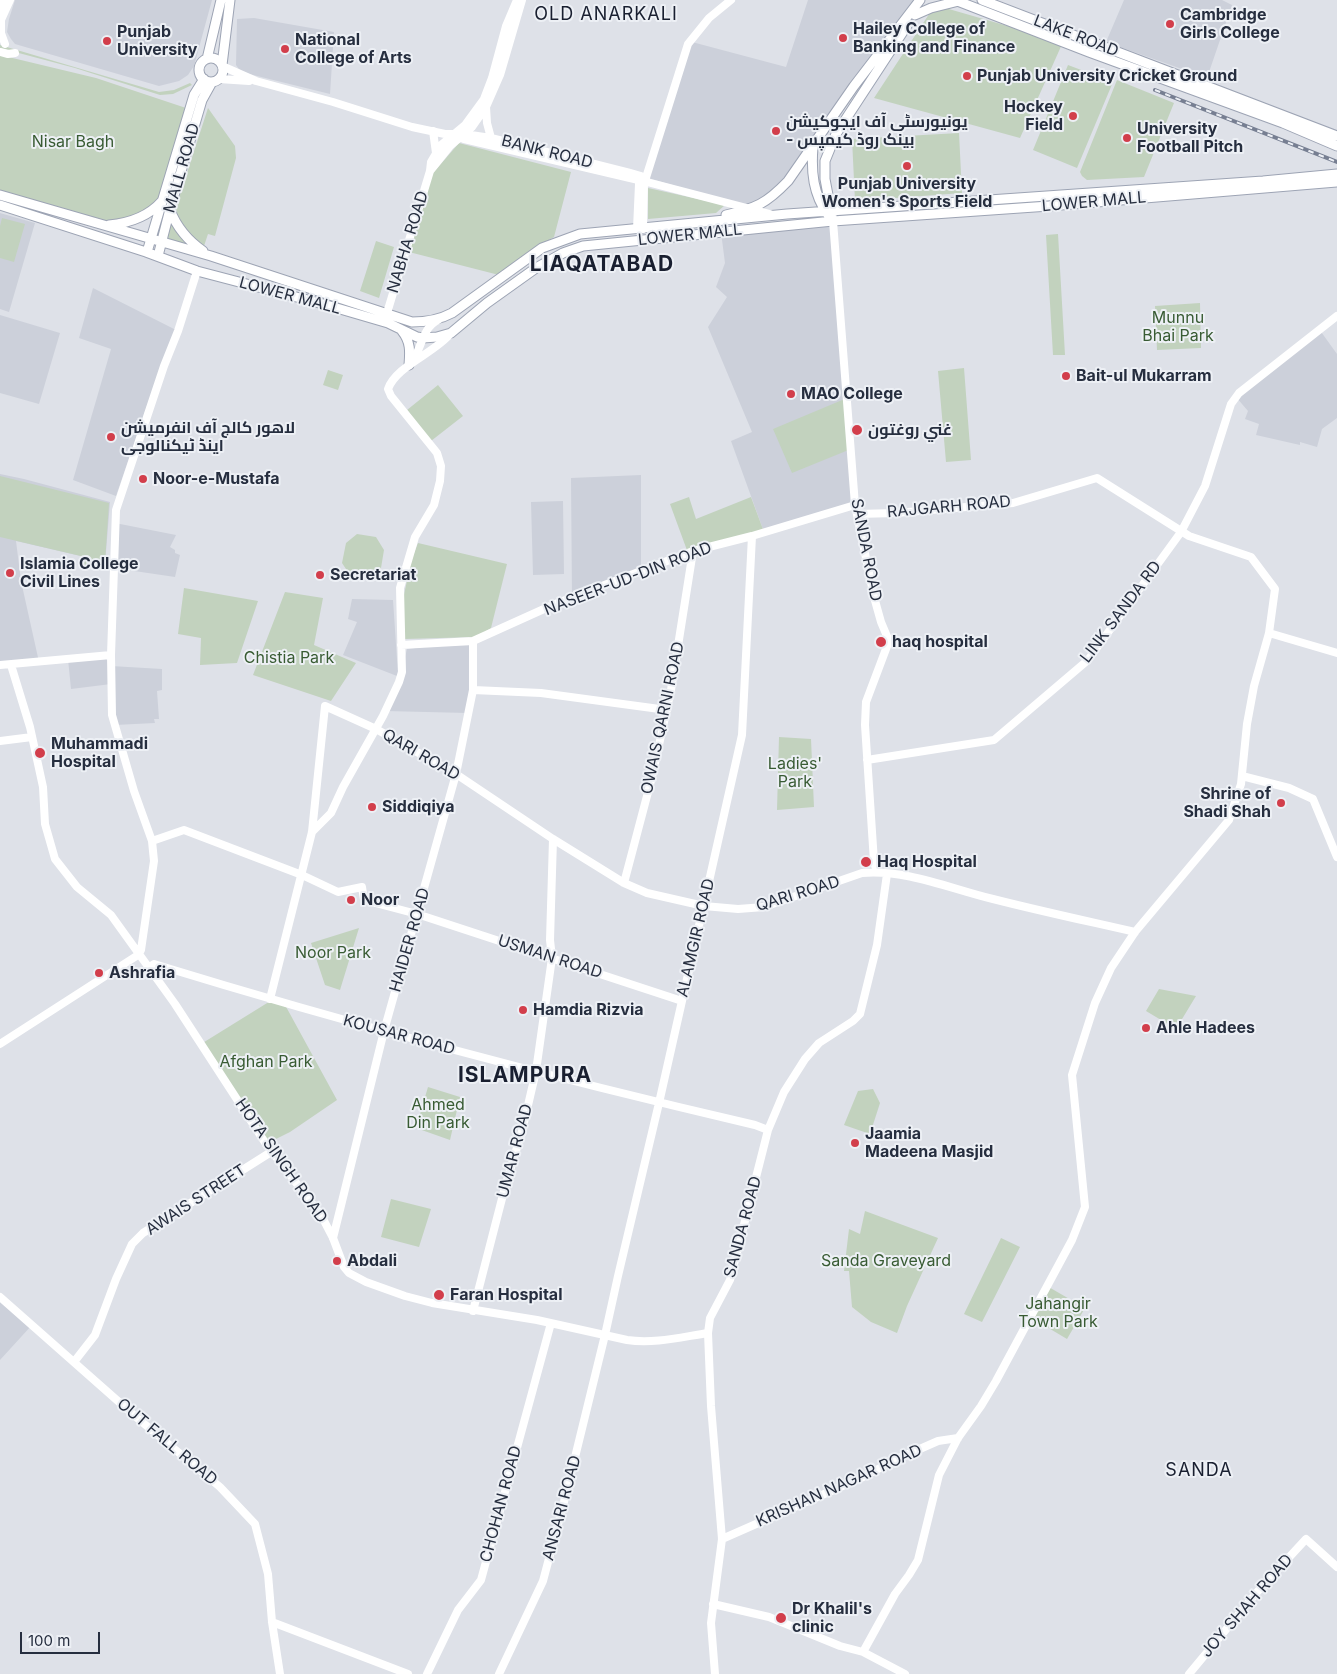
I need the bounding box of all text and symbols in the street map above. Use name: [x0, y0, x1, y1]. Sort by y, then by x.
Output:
district label: OLD ANARKALI: [533, 4, 679, 26]
place label: Cambridge Girls College: [1180, 5, 1280, 43]
street label: LAKE ROAD: [1031, 11, 1121, 61]
marker: Cambridge Girls College: [1164, 18, 1176, 30]
place label: Hailey College of Banking and Finance: [853, 19, 1015, 57]
place label: Punjab University: [117, 22, 198, 60]
place label: National College of Arts: [295, 30, 412, 68]
marker: Hailey College of Banking and Finance: [837, 32, 849, 44]
marker: Punjab University: [101, 35, 113, 47]
marker: National College of Arts: [279, 43, 291, 55]
place label: Punjab University Cricket Ground: [977, 66, 1237, 86]
marker: Punjab University Cricket Ground: [961, 70, 973, 82]
place label: Hockey Field: [1004, 97, 1063, 135]
marker: Hockey Field: [1067, 110, 1079, 122]
place label: یونیورسٹی آف ایجوکیشن - بینک روڈ کیمپس: [786, 112, 968, 150]
place label: University Football Pitch: [1137, 119, 1243, 157]
street label: MALL ROAD: [160, 121, 204, 215]
marker: یونیورسٹی آف ایجوکیشن - بینک روڈ کیمپس: [770, 125, 782, 137]
street label: BANK ROAD: [499, 131, 595, 173]
park label: Nisar Bagh: [32, 132, 114, 152]
marker: University Football Pitch: [1121, 132, 1133, 144]
marker: Punjab University Women's Sports Field: [901, 160, 913, 172]
place label: Punjab University Women's Sports Field: [822, 174, 992, 212]
street label: LOWER MALL: [1041, 188, 1147, 216]
street label: NABHA ROAD: [383, 189, 433, 295]
street label: LOWER MALL: [637, 220, 743, 250]
district label: LIAQATABAD: [529, 252, 675, 278]
street label: LOWER MALL: [237, 273, 343, 319]
park label: Munnu Bhai Park: [1142, 308, 1214, 346]
place label: Bait-ul Mukarram: [1076, 366, 1212, 386]
marker: Bait-ul Mukarram: [1060, 370, 1072, 382]
place label: MAO College: [801, 384, 903, 404]
marker: MAO College: [785, 388, 797, 400]
place label: لاھور کالج آف انفرمیشن اینڈ ٹیکنالوجی: [121, 418, 295, 456]
place label: غني روغتون: [868, 420, 952, 440]
marker: غني روغتون: [850, 423, 864, 437]
marker: لاھور کالج آف انفرمیشن اینڈ ٹیکنالوجی: [105, 431, 117, 443]
place label: Noor-e-Mustafa: [153, 469, 280, 489]
marker: Noor-e-Mustafa: [137, 473, 149, 485]
street label: RAJGARH ROAD: [886, 492, 1012, 522]
street label: SANDA ROAD: [847, 497, 885, 603]
street label: NASEER-UD-DIN ROAD: [541, 538, 715, 620]
place label: Islamia College Civil Lines: [20, 554, 139, 592]
street label: LINK SANDA RD: [1077, 557, 1165, 667]
place label: Secretariat: [330, 565, 416, 585]
marker: Islamia College Civil Lines: [4, 567, 16, 579]
marker: Secretariat: [314, 569, 326, 581]
place label: haq hospital: [892, 632, 988, 652]
marker: haq hospital: [874, 635, 888, 649]
street label: OWAIS QARNI ROAD: [637, 640, 689, 796]
park label: Chistia Park: [244, 648, 334, 668]
street label: QARI ROAD: [379, 725, 463, 785]
place label: Muhammadi Hospital: [51, 734, 148, 772]
marker: Muhammadi Hospital: [33, 746, 47, 760]
park label: Ladies' Park: [768, 754, 822, 792]
place label: Shrine of Shadi Shah: [1183, 784, 1271, 822]
place label: Siddiqiya: [382, 797, 455, 817]
marker: Shrine of Shadi Shah: [1275, 797, 1287, 809]
marker: Siddiqiya: [366, 801, 378, 813]
place label: Haq Hospital: [877, 852, 977, 872]
marker: Haq Hospital: [859, 855, 873, 869]
street label: QARI ROAD: [754, 872, 842, 916]
street label: ALAMGIR ROAD: [673, 877, 719, 999]
street label: HAIDER ROAD: [386, 886, 434, 994]
place label: Noor: [361, 890, 399, 910]
marker: Noor: [345, 894, 357, 906]
street label: USMAN ROAD: [495, 931, 605, 983]
park label: Noor Park: [295, 943, 371, 963]
place label: Ashrafia: [109, 963, 175, 983]
marker: Ashrafia: [93, 967, 105, 979]
place label: Hamdia Rizvia: [533, 1000, 644, 1020]
marker: Hamdia Rizvia: [517, 1004, 529, 1016]
street label: KOUSAR ROAD: [341, 1011, 457, 1059]
place label: Ahle Hadees: [1156, 1018, 1255, 1038]
marker: Ahle Hadees: [1140, 1022, 1152, 1034]
park label: Afghan Park: [220, 1052, 312, 1072]
district label: ISLAMPURA: [457, 1063, 593, 1089]
street label: HOTA SINGH ROAD: [231, 1095, 331, 1227]
park label: Ahmed Din Park: [406, 1095, 470, 1133]
street label: UMAR ROAD: [493, 1102, 537, 1200]
place label: Jaamia Madeena Masjid: [865, 1124, 993, 1162]
marker: Jaamia Madeena Masjid: [849, 1137, 861, 1149]
street label: AWAIS STREET: [142, 1160, 250, 1240]
street label: SANDA ROAD: [720, 1174, 766, 1280]
place label: Abdali: [347, 1251, 397, 1271]
park label: Sanda Graveyard: [821, 1251, 951, 1271]
marker: Abdali: [331, 1255, 343, 1267]
place label: Faran Hospital: [450, 1285, 562, 1305]
marker: Faran Hospital: [432, 1288, 446, 1302]
park label: Jahangir Town Park: [1018, 1294, 1098, 1332]
street label: OUT FALL ROAD: [113, 1394, 221, 1490]
street label: KRISHAN NAGAR ROAD: [753, 1441, 925, 1531]
street label: CHOHAN ROAD: [476, 1444, 526, 1564]
street label: ANSARI ROAD: [539, 1453, 585, 1563]
district label: SANDA: [1165, 1460, 1233, 1482]
street label: JOY SHAH ROAD: [1197, 1551, 1297, 1661]
place label: Dr Khalil's clinic: [792, 1599, 872, 1637]
marker: Dr Khalil's clinic: [774, 1611, 788, 1625]
scale bar: [22, 1622, 102, 1654]
text: 100 m: [28, 1631, 70, 1650]

